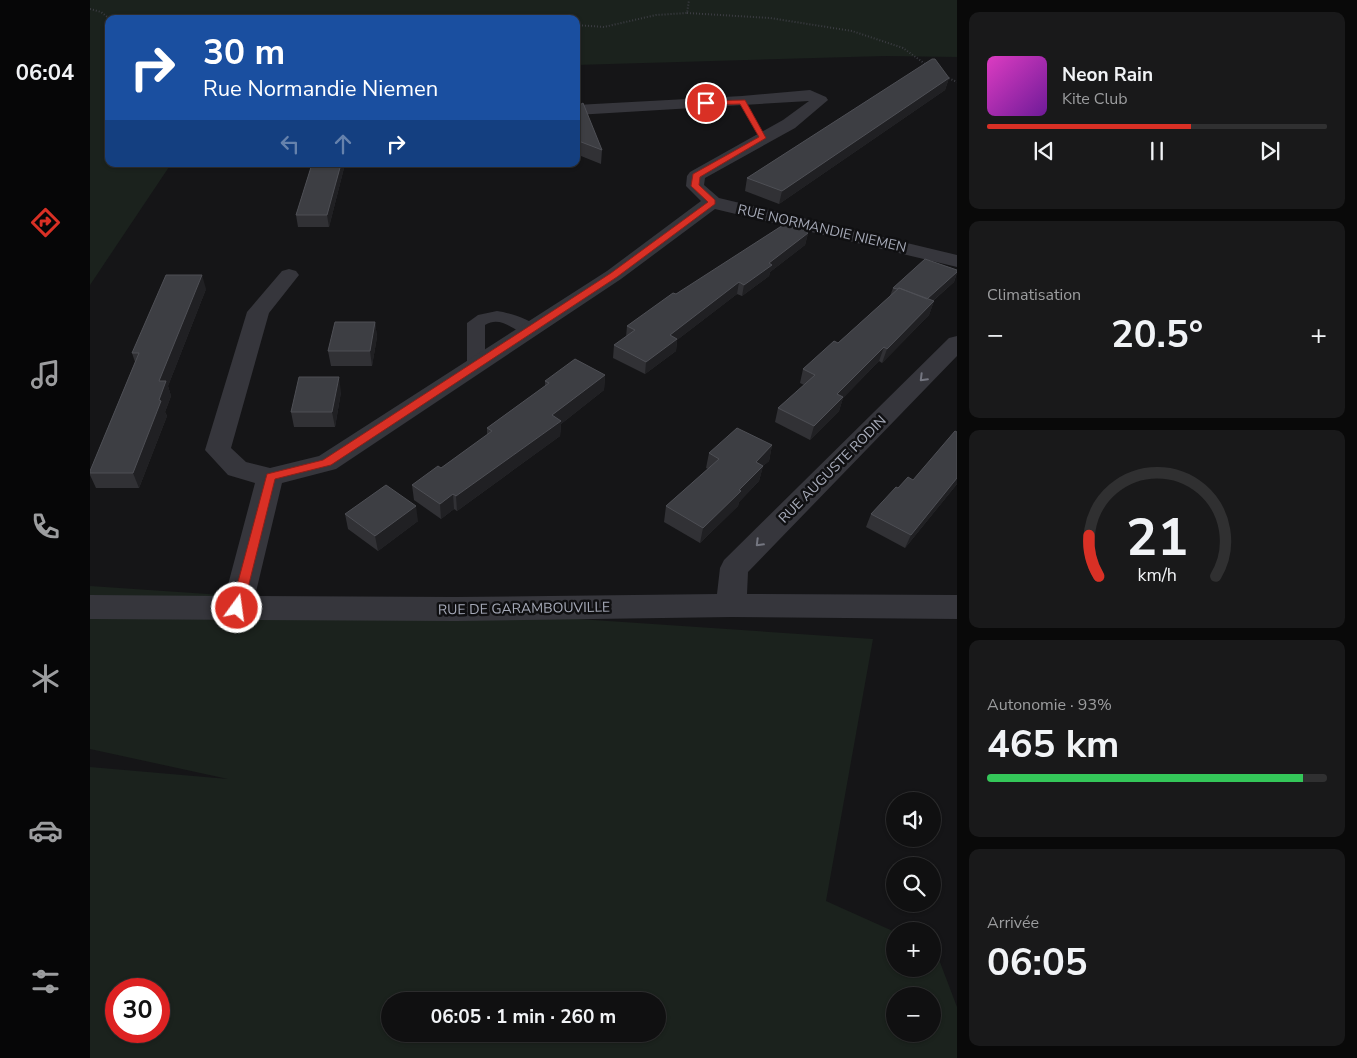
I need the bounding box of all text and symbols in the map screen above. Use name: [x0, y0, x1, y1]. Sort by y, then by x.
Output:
text: 30 m: [203, 29, 285, 76]
icon: right: [120, 35, 185, 100]
text: 06:04: [16, 58, 74, 88]
text: Neon Rain: [1062, 62, 1153, 88]
text: Rue Normandie Niemen: [203, 74, 438, 104]
pin: [685, 82, 727, 124]
text: Kite Club: [1062, 88, 1128, 110]
icon: arrive: [692, 89, 720, 117]
icon: left: [276, 130, 304, 158]
icon: ahead: [329, 130, 357, 158]
icon: right: [382, 130, 410, 158]
icon: previous: [1030, 137, 1058, 165]
icon: pause: [1143, 137, 1171, 165]
icon: next: [1256, 137, 1284, 165]
street label: RUE NORMANDIE NIEMEN: [736, 200, 908, 257]
icon: directions: [28, 205, 63, 240]
text: Climatisation: [987, 284, 1081, 306]
text: 20.5°: [1111, 309, 1203, 360]
text: −: [987, 316, 1004, 354]
text: +: [1310, 316, 1327, 354]
icon: music: [28, 357, 63, 392]
one-way arrow: [919, 372, 928, 381]
street label: RUE AUGUSTE RODIN: [774, 411, 890, 527]
text: 21: [1126, 502, 1188, 573]
icon: phone: [28, 509, 63, 544]
one-way arrow: [756, 537, 765, 546]
text: km/h: [1137, 563, 1177, 587]
position arrow: [210, 581, 262, 633]
street label: RUE DE GARAMBOUVILLE: [438, 597, 610, 620]
icon: climate: [28, 661, 63, 696]
text: Autonomie · 93%: [987, 694, 1112, 716]
text: 465 km: [987, 719, 1119, 770]
map controls: [886, 792, 941, 1042]
button: sound: [886, 792, 941, 847]
icon: car: [28, 813, 63, 848]
button: search: [886, 857, 941, 912]
text: Arrivée: [987, 912, 1039, 934]
button: +: [886, 922, 941, 977]
text: 06:05: [987, 937, 1088, 988]
icon: filters: [28, 964, 63, 999]
speed limit sign: 30: [105, 978, 170, 1043]
button: −: [886, 987, 941, 1042]
text: 06:05 · 1 min · 260 m: [431, 1004, 616, 1030]

